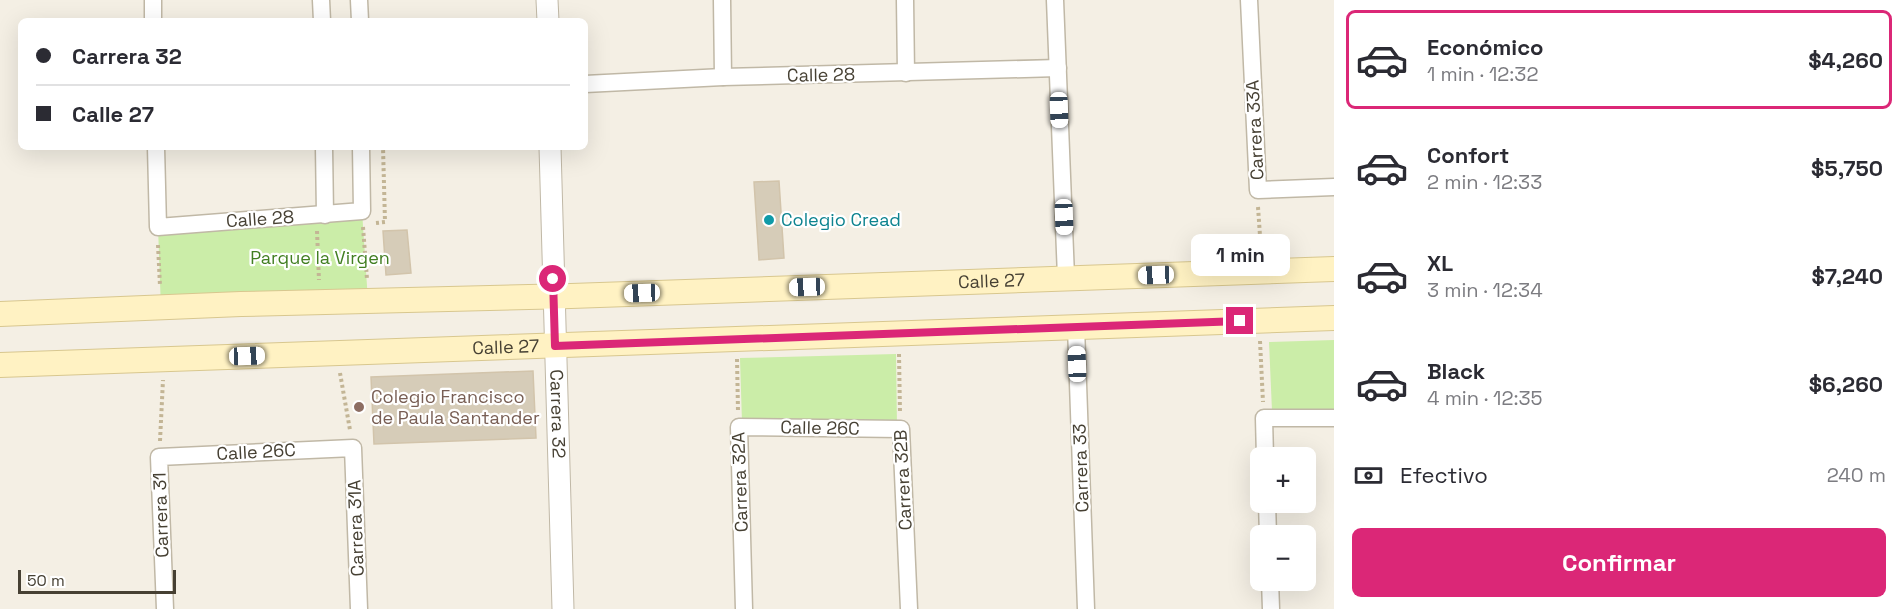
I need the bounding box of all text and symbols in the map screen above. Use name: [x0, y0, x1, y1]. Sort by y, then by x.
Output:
icon: car: [1355, 33, 1409, 87]
text: Económico: [1427, 33, 1544, 61]
text: Carrera 32: [72, 42, 182, 70]
text: $4,260: [1808, 46, 1883, 74]
text: 1 min · 12:32: [1427, 61, 1539, 87]
street label: Calle 28: [787, 62, 855, 87]
street label: Carrera 33A: [1240, 79, 1269, 181]
car: [1049, 92, 1069, 128]
text: Calle 27: [72, 100, 154, 128]
icon: car: [1355, 141, 1409, 195]
text: Confort: [1427, 141, 1509, 169]
text: $5,750: [1811, 154, 1883, 182]
text: 2 min · 12:33: [1427, 169, 1542, 195]
car: [1054, 199, 1074, 235]
street label: Calle 28: [225, 205, 295, 232]
place label: Colegio Cread: [781, 208, 901, 231]
marker: Colegio Cread: [762, 213, 776, 227]
callout: 1 min: [1190, 234, 1290, 276]
text: 1 min: [1216, 242, 1265, 268]
park label: Parque la Virgen: [250, 246, 390, 269]
icon: car: [1355, 249, 1409, 303]
text: XL: [1427, 249, 1453, 277]
text: $7,240: [1812, 262, 1883, 290]
route start: [539, 265, 566, 292]
car: [1138, 265, 1174, 285]
street label: Calle 27: [958, 268, 1025, 293]
car: [789, 277, 825, 297]
text: 3 min · 12:34: [1427, 277, 1543, 303]
car: [624, 283, 660, 303]
route end: [1226, 307, 1253, 334]
street label: Calle 27: [472, 334, 540, 359]
car: [229, 346, 265, 366]
car: [1067, 346, 1087, 382]
icon: car: [1355, 357, 1409, 411]
text: Black: [1427, 357, 1485, 385]
street label: Carrera 32: [545, 369, 571, 459]
text: $6,260: [1809, 370, 1883, 398]
place label: Colegio Francisco de Paula Santander: [371, 385, 540, 429]
text: 4 min · 12:35: [1427, 385, 1543, 411]
marker: Colegio Francisco de Paula Santander: [352, 400, 366, 414]
street label: Calle 26C: [780, 415, 860, 440]
street label: Carrera 33: [1067, 423, 1094, 513]
street label: Carrera 32B: [888, 429, 917, 531]
street label: Carrera 32A: [726, 431, 753, 533]
street label: Calle 26C: [216, 438, 296, 465]
map controls: [1250, 447, 1316, 591]
button: +: [1250, 447, 1316, 513]
icon: cash: [1352, 459, 1385, 492]
text: Efectivo: [1400, 461, 1488, 489]
text: 240 m: [1827, 462, 1886, 488]
street label: Carrera 31: [148, 472, 173, 558]
street label: Carrera 31A: [342, 479, 369, 577]
button: −: [1250, 525, 1316, 591]
button: Confirmar: [1352, 528, 1886, 597]
scale bar: [18, 567, 176, 594]
text: 50 m: [27, 570, 65, 591]

